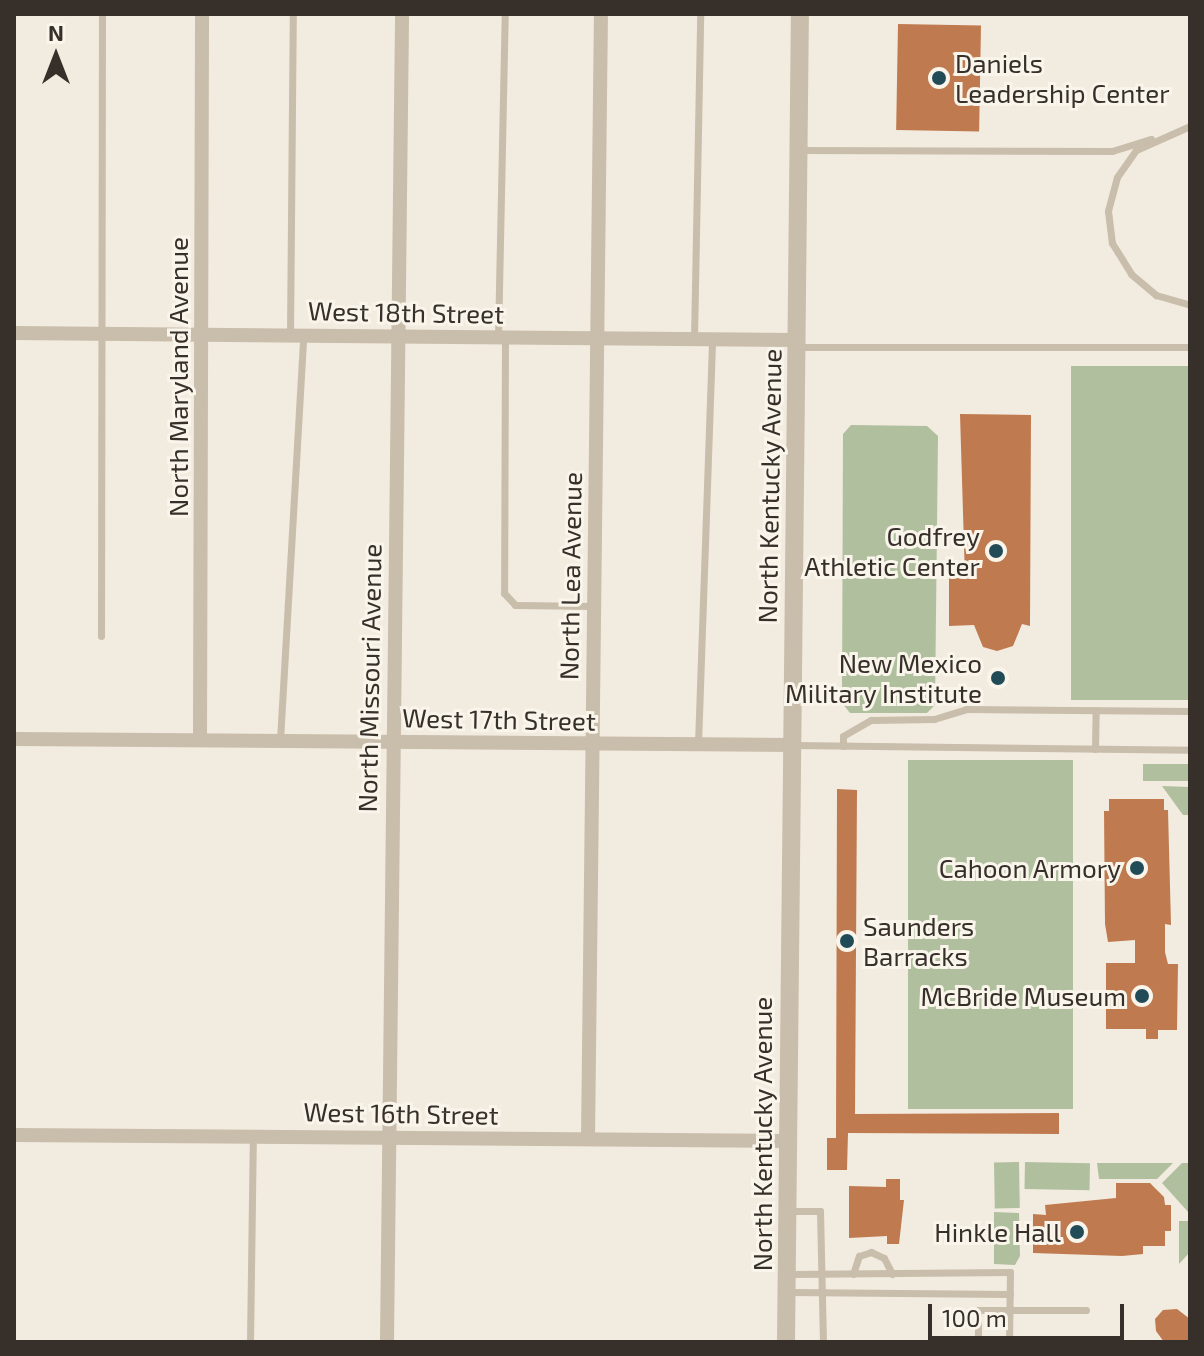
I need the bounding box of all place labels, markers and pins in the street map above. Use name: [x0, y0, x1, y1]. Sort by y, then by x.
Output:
place label: Daniels Leadership Center: [955, 47, 1170, 108]
marker: Daniels Leadership Center: [930, 69, 948, 87]
place label: Godfrey Athletic Center: [804, 520, 980, 582]
marker: Godfrey Athletic Center: [987, 542, 1005, 560]
place label: New Mexico Military Institute: [784, 647, 982, 708]
marker: New Mexico Military Institute: [989, 669, 1007, 687]
place label: Cahoon Armory: [938, 852, 1121, 884]
marker: Cahoon Armory: [1128, 859, 1146, 877]
place label: Saunders Barracks: [863, 910, 974, 972]
marker: Saunders Barracks: [838, 932, 856, 950]
place label: McBride Museum: [920, 980, 1126, 1012]
marker: McBride Museum: [1133, 987, 1151, 1005]
place label: Hinkle Hall: [934, 1216, 1061, 1248]
marker: Hinkle Hall: [1068, 1223, 1086, 1241]

